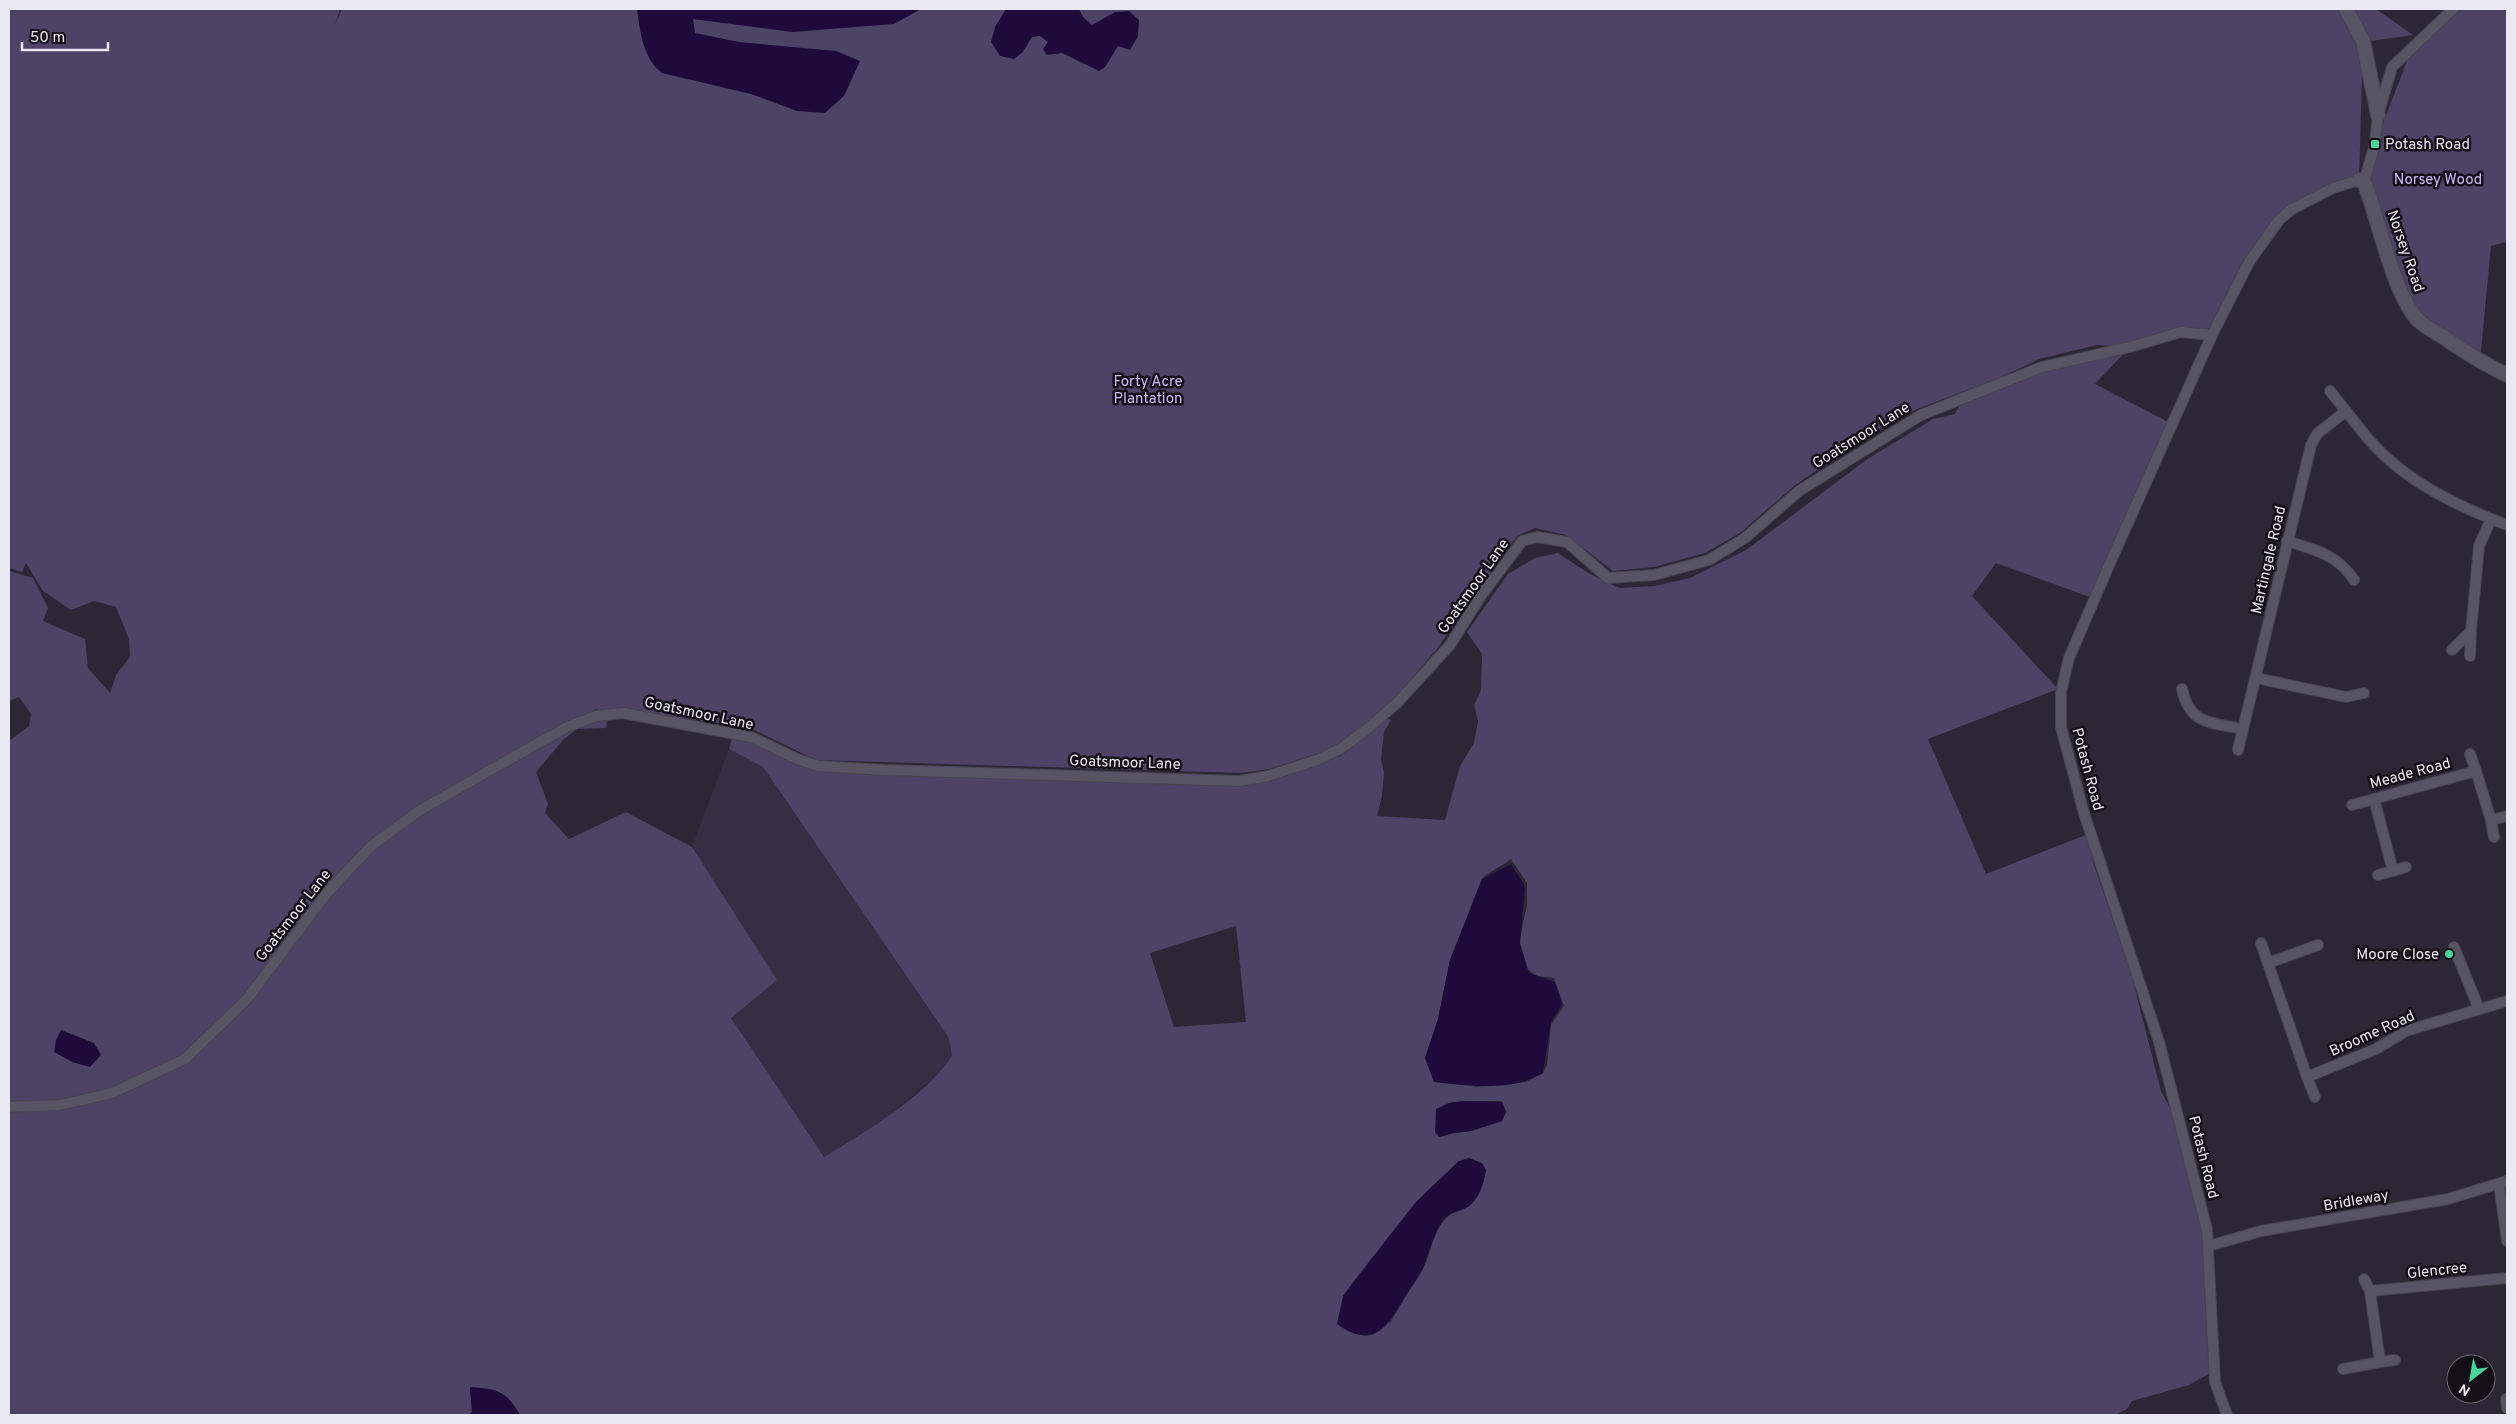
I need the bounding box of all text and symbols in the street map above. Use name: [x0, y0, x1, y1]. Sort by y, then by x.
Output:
scale bar: [22, 20, 109, 52]
text: 50 m: [30, 29, 65, 48]
place label: Potash Road: [2385, 136, 2470, 155]
marker: Potash Road: [2369, 138, 2381, 150]
park label: Norsey Wood: [2394, 171, 2482, 190]
street label: Norsey Road: [2382, 208, 2427, 295]
park label: Forty Acre Plantation: [1114, 373, 1182, 409]
street label: Goatsmoor Lane: [1809, 399, 1914, 474]
street label: Martingale Road: [2248, 504, 2291, 616]
street label: Goatsmoor Lane: [1434, 536, 1514, 638]
street label: Goatsmoor Lane: [642, 694, 755, 735]
street label: Potash Road: [2066, 726, 2107, 813]
street label: Goatsmoor Lane: [1069, 752, 1181, 775]
street label: Meade Road: [2368, 755, 2453, 794]
street label: Goatsmoor Lane: [252, 866, 336, 966]
place label: Moore Close: [2356, 946, 2439, 965]
marker: Moore Close: [2443, 948, 2455, 960]
street label: Broome Road: [2327, 1007, 2418, 1062]
street label: Potash Road: [2183, 1114, 2222, 1201]
street label: Bridleway: [2322, 1186, 2391, 1217]
street label: Glencree: [2406, 1259, 2468, 1284]
north arrow: [2446, 1354, 2496, 1404]
text: N: [2456, 1379, 2474, 1399]

